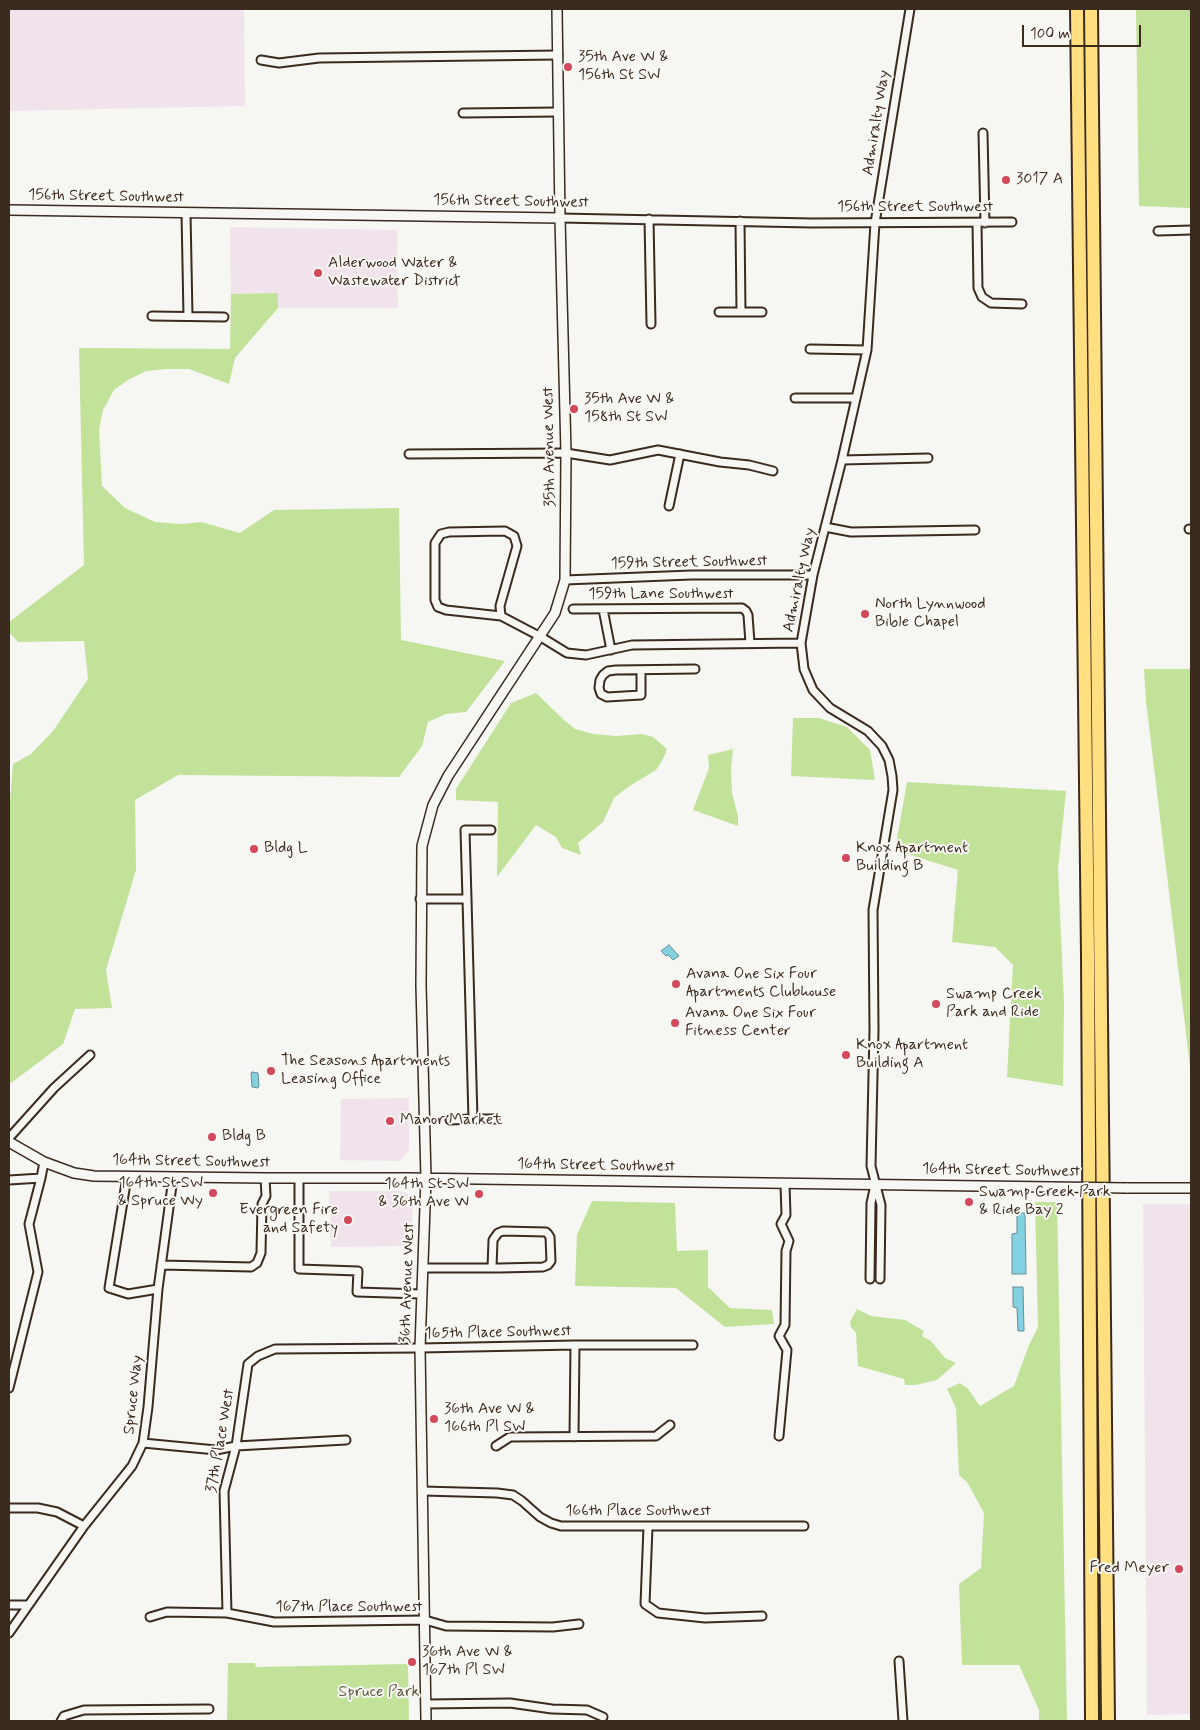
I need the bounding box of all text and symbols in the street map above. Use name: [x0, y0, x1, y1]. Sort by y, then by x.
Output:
scale bar: [1025, 15, 1144, 47]
text: 100 m: [1030, 24, 1070, 44]
place label: 35th Ave W & 156th St SW: [578, 48, 668, 86]
marker: 35th Ave W & 156th St SW: [562, 61, 574, 73]
street label: Admiralty Way: [859, 69, 895, 177]
place label: 3017 A: [1016, 170, 1063, 190]
marker: 3017 A: [1000, 174, 1012, 186]
street label: 156th Street Southwest: [28, 186, 184, 208]
street label: 156th Street Southwest: [433, 191, 589, 213]
street label: 156th Street Southwest: [837, 198, 993, 218]
place label: Alderwood Water & Wastewater District: [328, 254, 460, 292]
marker: Alderwood Water & Wastewater District: [312, 267, 324, 279]
street label: 35th Avenue West: [539, 386, 561, 508]
place label: 35th Ave W & 158th St SW: [584, 390, 674, 428]
marker: 35th Ave W & 158th St SW: [568, 403, 580, 415]
street label: Admiralty Way: [780, 526, 820, 634]
street label: 159th Street Southwest: [610, 552, 768, 574]
street label: 159th Lane Southwest: [588, 585, 734, 605]
place label: North Lynnwood Bible Chapel: [875, 595, 986, 633]
marker: North Lynnwood Bible Chapel: [859, 608, 871, 620]
place label: Bldg L: [264, 839, 307, 859]
place label: Knox Apartment Building B: [856, 839, 968, 877]
marker: Bldg L: [248, 843, 260, 855]
marker: Knox Apartment Building B: [840, 852, 852, 864]
place label: Avana One Six Four Apartments Clubhouse: [686, 965, 836, 1003]
marker: Avana One Six Four Apartments Clubhouse: [670, 978, 682, 990]
place label: Swamp Creek Park and Ride: [946, 985, 1042, 1023]
marker: Swamp Creek Park and Ride: [930, 998, 942, 1010]
place label: Avana One Six Four Fitness Center: [685, 1004, 816, 1042]
marker: Avana One Six Four Fitness Center: [669, 1017, 681, 1029]
place label: Knox Apartment Building A: [856, 1036, 968, 1074]
marker: Knox Apartment Building A: [840, 1049, 852, 1061]
place label: The Seasons Apartments Leasing Office: [281, 1052, 450, 1090]
marker: The Seasons Apartments Leasing Office: [265, 1065, 277, 1077]
place label: Manor Market: [400, 1111, 503, 1131]
marker: Manor Market: [384, 1115, 396, 1127]
place label: Bldg B: [222, 1127, 266, 1147]
marker: Bldg B: [206, 1131, 218, 1143]
street label: 164th Street Southwest: [112, 1151, 270, 1173]
street label: 164th Street Southwest: [517, 1155, 675, 1177]
street label: 164th Street Southwest: [922, 1160, 1080, 1182]
place label: 164th St SW & Spruce Wy: [118, 1174, 203, 1212]
place label: 164th St SW & 36th Ave W: [378, 1175, 469, 1213]
place label: Swamp Creek Park & Ride Bay 2: [979, 1183, 1111, 1221]
marker: 164th St SW & Spruce Wy: [207, 1187, 219, 1199]
marker: 164th St SW & 36th Ave W: [473, 1188, 485, 1200]
marker: Swamp Creek Park & Ride Bay 2: [963, 1196, 975, 1208]
place label: Evergreen Fire and Safety: [239, 1201, 338, 1239]
marker: Evergreen Fire and Safety: [342, 1214, 354, 1226]
street label: 36th Avenue West: [396, 1222, 420, 1344]
street label: 165th Place Southwest: [424, 1322, 572, 1344]
street label: Spruce Way: [120, 1354, 148, 1436]
street label: 37th Place West: [202, 1387, 240, 1495]
place label: 36th Ave W & 166th Pl SW: [444, 1400, 535, 1438]
marker: 36th Ave W & 166th Pl SW: [428, 1413, 440, 1425]
street label: 166th Place Southwest: [565, 1502, 711, 1522]
place label: Fred Meyer: [1090, 1559, 1169, 1579]
marker: Fred Meyer: [1173, 1563, 1185, 1575]
street label: 167th Place Southwest: [275, 1598, 423, 1618]
place label: 36th Ave W & 167th Pl SW: [422, 1643, 513, 1681]
marker: 36th Ave W & 167th Pl SW: [406, 1656, 418, 1668]
park label: Spruce Park: [339, 1683, 419, 1703]

